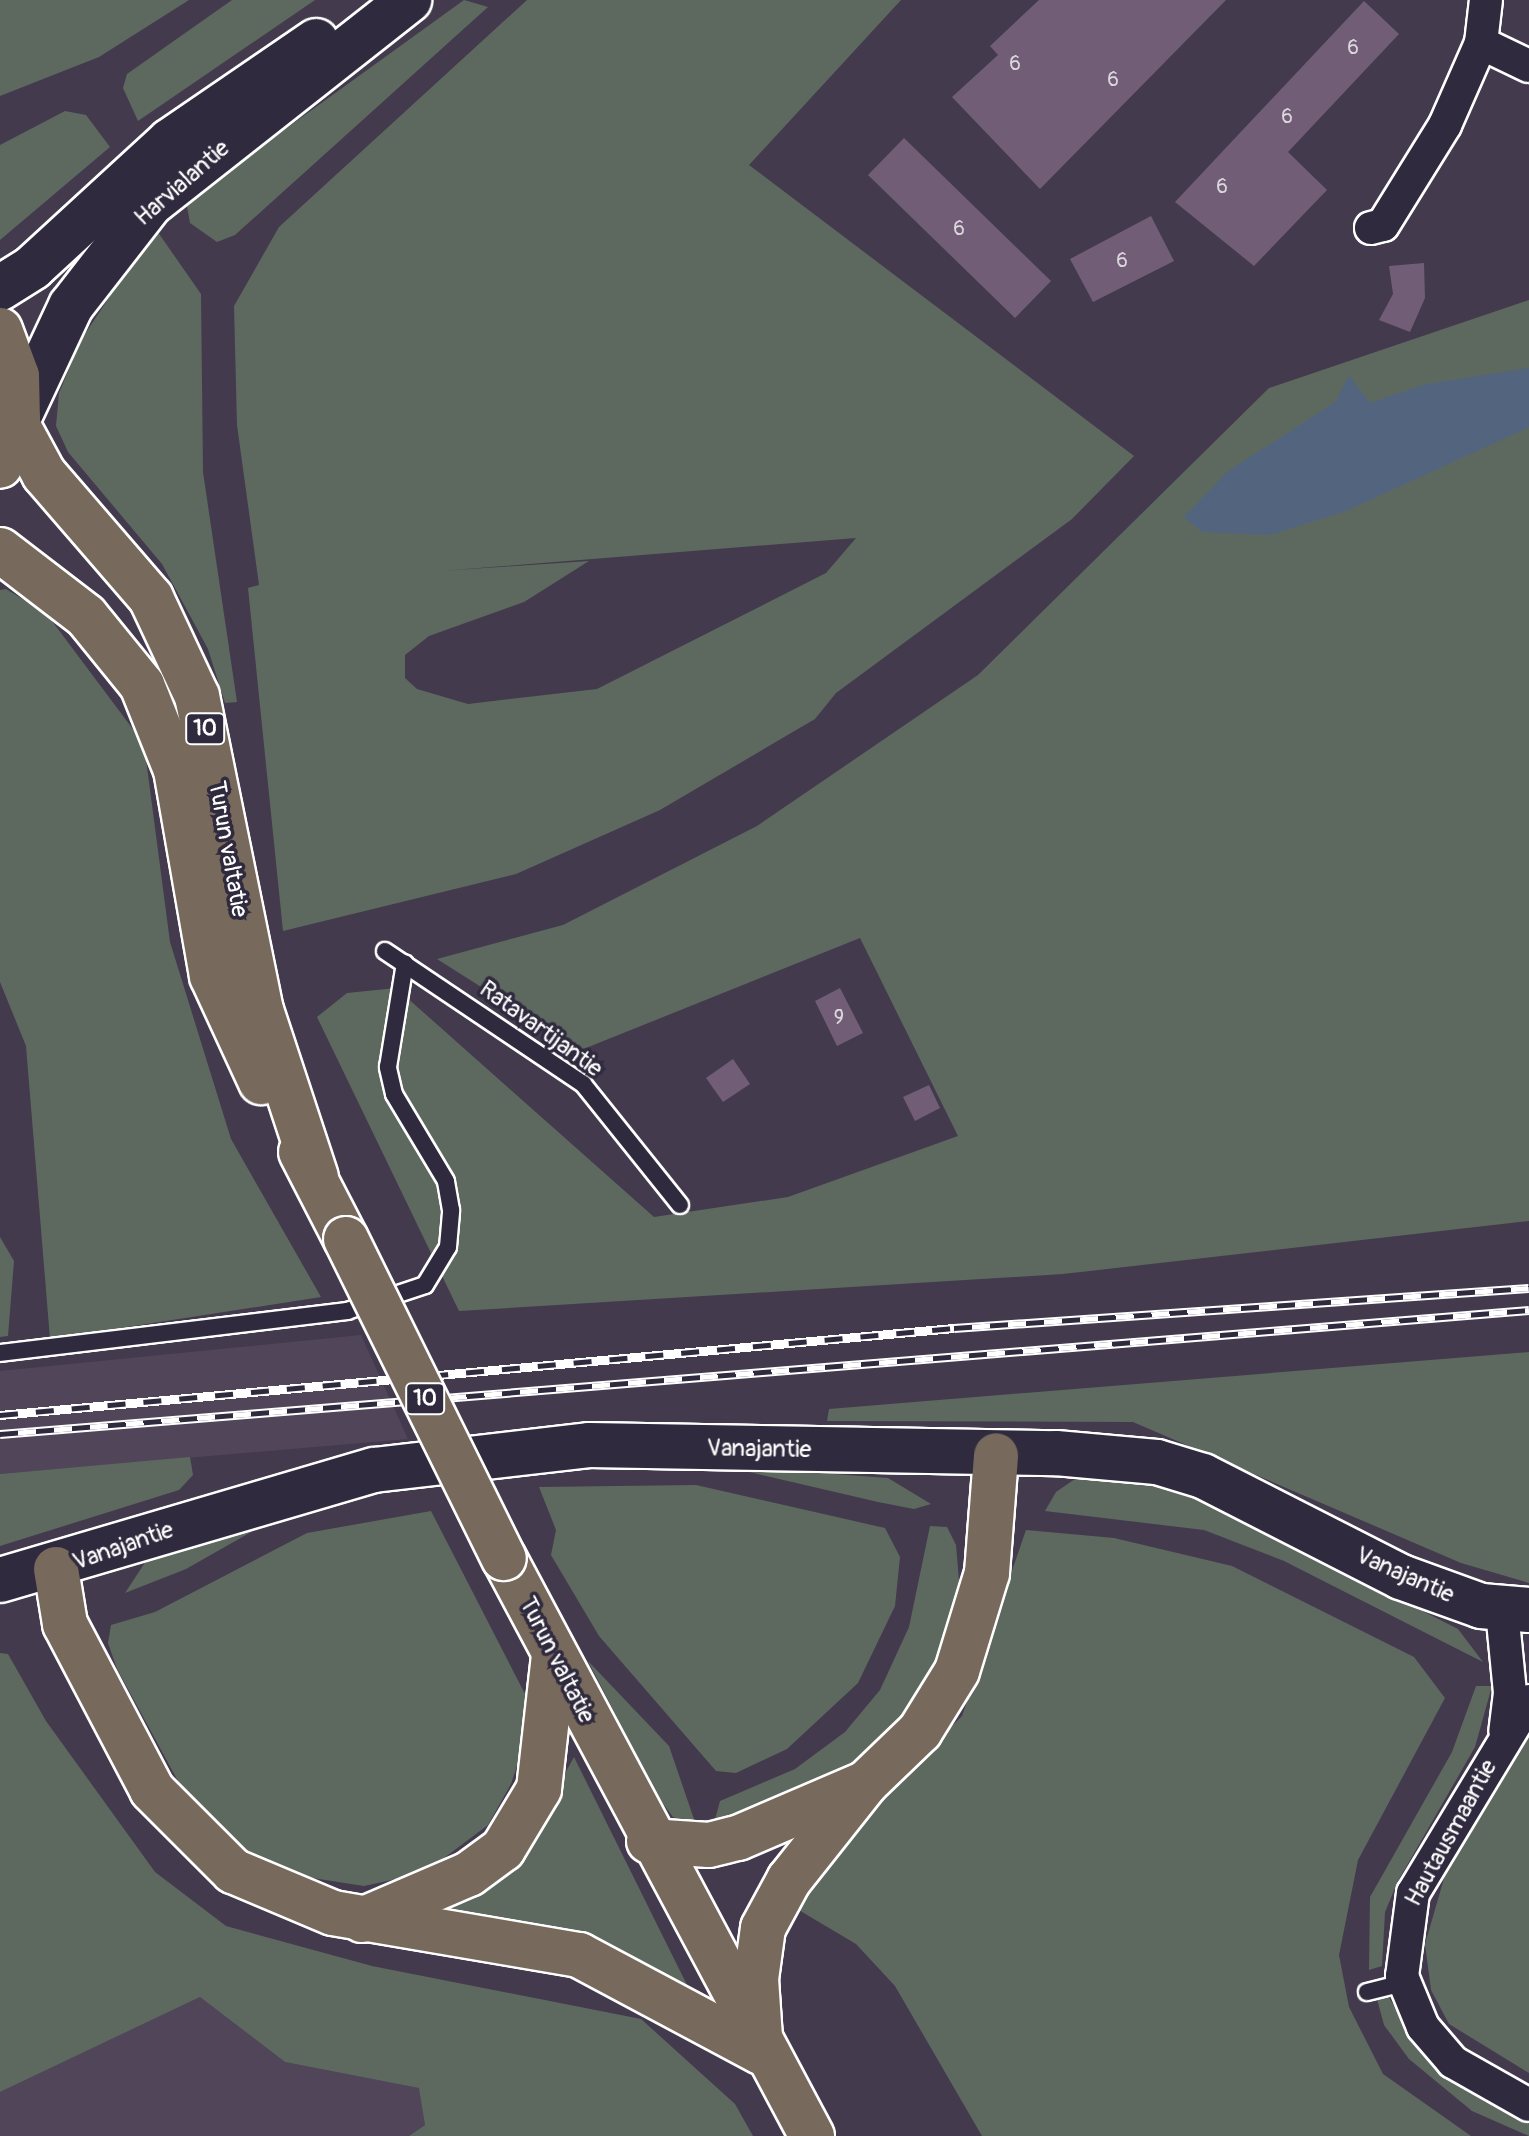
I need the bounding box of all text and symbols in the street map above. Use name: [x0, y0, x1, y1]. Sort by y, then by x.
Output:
house number: 6: [1347, 35, 1359, 59]
house number: 6: [1009, 51, 1021, 75]
house number: 6: [1107, 67, 1119, 91]
house number: 6: [1281, 104, 1293, 128]
street label: Harvialantie: [129, 134, 235, 232]
house number: 6: [1216, 174, 1228, 198]
house number: 6: [953, 216, 965, 240]
house number: 6: [1116, 248, 1128, 272]
road number: 10: [185, 711, 225, 747]
street label: Turun valtatie: [202, 779, 254, 919]
street label: Ratavartijantie: [474, 975, 608, 1083]
house number: 9: [834, 1005, 844, 1029]
road number: 10: [405, 1381, 445, 1417]
street label: Vanajantie: [706, 1434, 812, 1464]
street label: Vanajantie: [69, 1515, 177, 1577]
street label: Vanajantie: [1351, 1541, 1459, 1609]
street label: Turun valtatie: [513, 1592, 601, 1728]
street label: Hautausmaantie: [1399, 1755, 1503, 1911]

